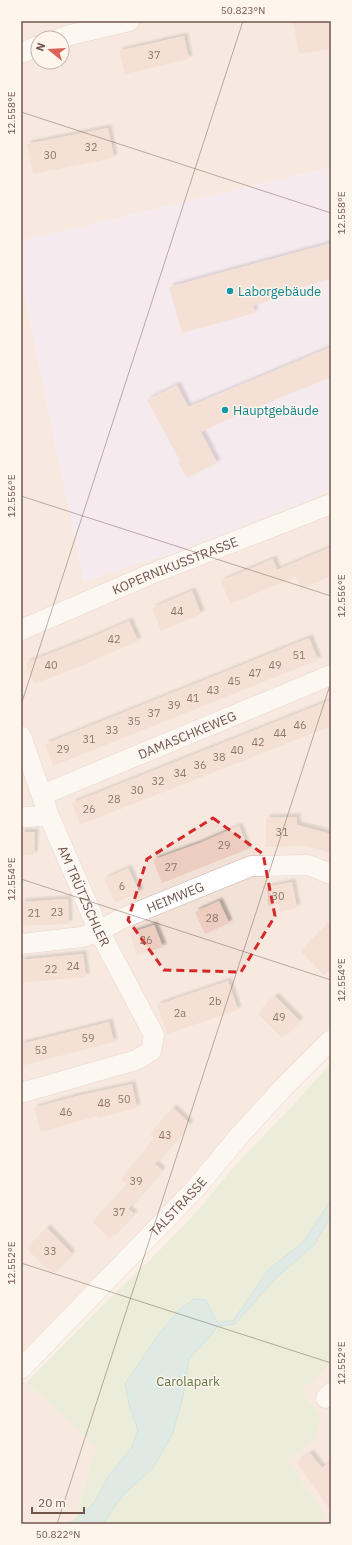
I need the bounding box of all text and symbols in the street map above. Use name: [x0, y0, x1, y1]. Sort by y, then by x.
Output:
text: 50.823°N: [221, 4, 265, 17]
north arrow: [30, 30, 70, 70]
text: N: [33, 41, 48, 53]
house number: 37: [147, 48, 161, 62]
text: 12.558°E: [5, 91, 18, 135]
house number: 32: [84, 140, 98, 154]
house number: 30: [43, 148, 57, 162]
text: 12.558°E: [335, 191, 348, 235]
place label: Laborgebäude: [238, 283, 321, 300]
marker: Laborgebäude: [225, 286, 235, 296]
place label: Hauptgebäude: [233, 402, 319, 419]
marker: Hauptgebäude: [220, 405, 230, 415]
text: 12.556°E: [5, 474, 18, 518]
street label: KOPERNIKUSSTRASSE: [109, 533, 240, 598]
text: 12.556°E: [335, 574, 348, 618]
house number: 44: [170, 604, 184, 618]
house number: 42: [107, 632, 121, 646]
house number: 51: [292, 648, 306, 662]
house number: 40: [44, 658, 58, 672]
house number: 49: [268, 658, 282, 672]
house number: 47: [248, 666, 262, 680]
house number: 45: [227, 674, 241, 688]
house number: 43: [206, 683, 220, 697]
house number: 41: [186, 691, 200, 705]
house number: 39: [167, 698, 181, 712]
house number: 37: [147, 706, 161, 720]
street label: DAMASCHKEWEG: [135, 707, 239, 763]
house number: 35: [127, 714, 141, 728]
house number: 46: [293, 718, 307, 732]
house number: 33: [105, 723, 119, 737]
house number: 44: [273, 726, 287, 740]
house number: 31: [82, 732, 96, 746]
house number: 42: [251, 735, 265, 749]
house number: 29: [56, 742, 70, 756]
house number: 40: [230, 743, 244, 757]
house number: 38: [212, 750, 226, 764]
house number: 36: [193, 758, 207, 772]
house number: 34: [173, 766, 187, 780]
house number: 32: [151, 774, 165, 788]
house number: 30: [130, 783, 144, 797]
house number: 28: [107, 792, 121, 806]
house number: 26: [82, 802, 96, 816]
house number: 31: [275, 825, 289, 839]
house number: 29: [217, 838, 231, 852]
street label: AM TRÜTZSCHLER: [54, 843, 114, 949]
text: 12.554°E: [5, 857, 18, 901]
house number: 27: [164, 860, 178, 874]
street label: HEIMWEG: [144, 878, 207, 916]
house number: 6: [119, 879, 125, 893]
house number: 30: [271, 889, 285, 903]
house number: 23: [50, 905, 64, 919]
house number: 21: [27, 906, 41, 920]
house number: 28: [205, 911, 219, 925]
house number: 26: [139, 933, 153, 947]
text: 12.554°E: [335, 958, 348, 1002]
house number: 24: [66, 959, 80, 973]
house number: 22: [44, 962, 58, 976]
house number: 2b: [209, 994, 221, 1008]
house number: 2a: [174, 1006, 186, 1020]
house number: 49: [272, 1010, 286, 1024]
house number: 59: [81, 1031, 95, 1045]
house number: 53: [34, 1043, 48, 1057]
house number: 50: [117, 1092, 131, 1106]
house number: 48: [97, 1096, 111, 1110]
house number: 46: [59, 1105, 73, 1119]
house number: 43: [158, 1128, 172, 1142]
street label: TALSTRASSE: [146, 1173, 210, 1240]
house number: 39: [129, 1174, 143, 1188]
house number: 37: [112, 1205, 126, 1219]
text: 12.552°E: [5, 1241, 18, 1285]
house number: 33: [43, 1244, 57, 1258]
text: 12.552°E: [335, 1341, 348, 1385]
park label: Carolapark: [156, 1373, 220, 1390]
scale bar: [32, 1489, 84, 1515]
text: 20 m: [38, 1495, 66, 1510]
text: 50.822°N: [36, 1528, 80, 1541]

